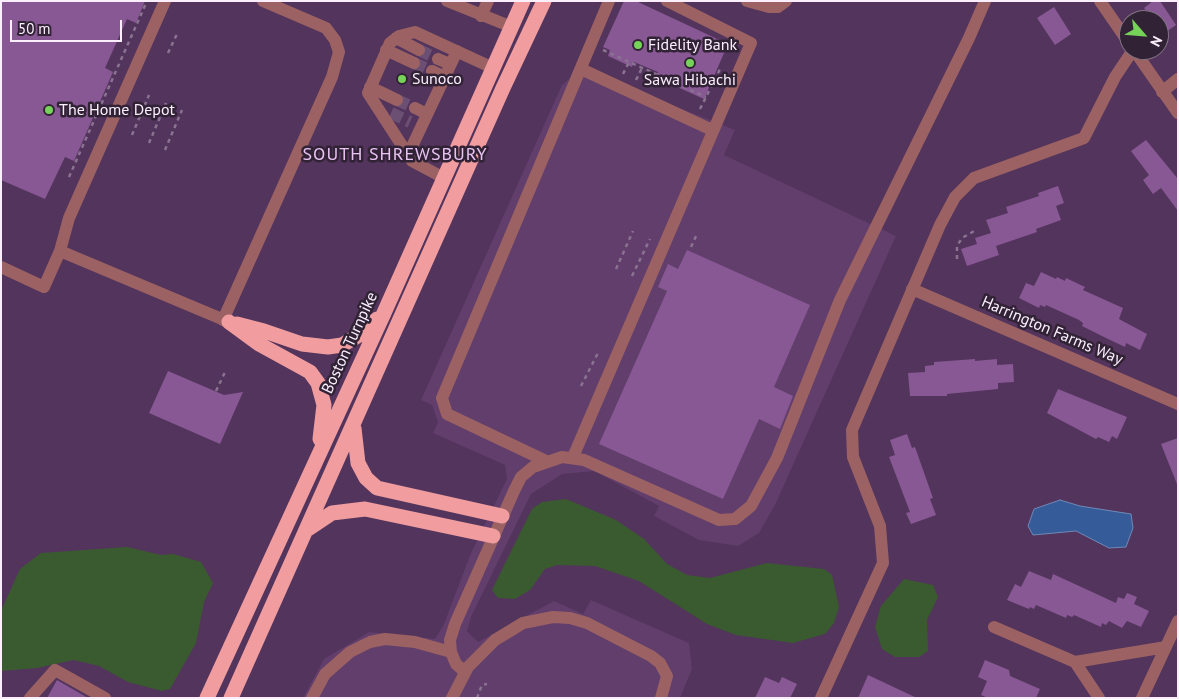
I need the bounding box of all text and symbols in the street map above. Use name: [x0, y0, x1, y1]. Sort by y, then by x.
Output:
scale bar: [12, 10, 125, 42]
north arrow: [1119, 10, 1169, 60]
text: 50 m: [18, 19, 51, 38]
text: N: [1146, 33, 1167, 50]
place label: Fidelity Bank: [648, 35, 737, 55]
marker: Fidelity Bank: [632, 39, 644, 51]
marker: Sawa Hibachi: [684, 57, 696, 69]
place label: Sunoco: [412, 69, 462, 89]
place label: Sawa Hibachi: [644, 70, 736, 90]
marker: Sunoco: [396, 73, 408, 85]
place label: The Home Depot: [59, 100, 175, 120]
marker: The Home Depot: [43, 104, 55, 116]
district label: SOUTH SHREWSBURY: [301, 144, 489, 166]
street label: Boston Turnpike: [318, 289, 382, 397]
street label: Harrington Farms Way: [978, 293, 1126, 369]

